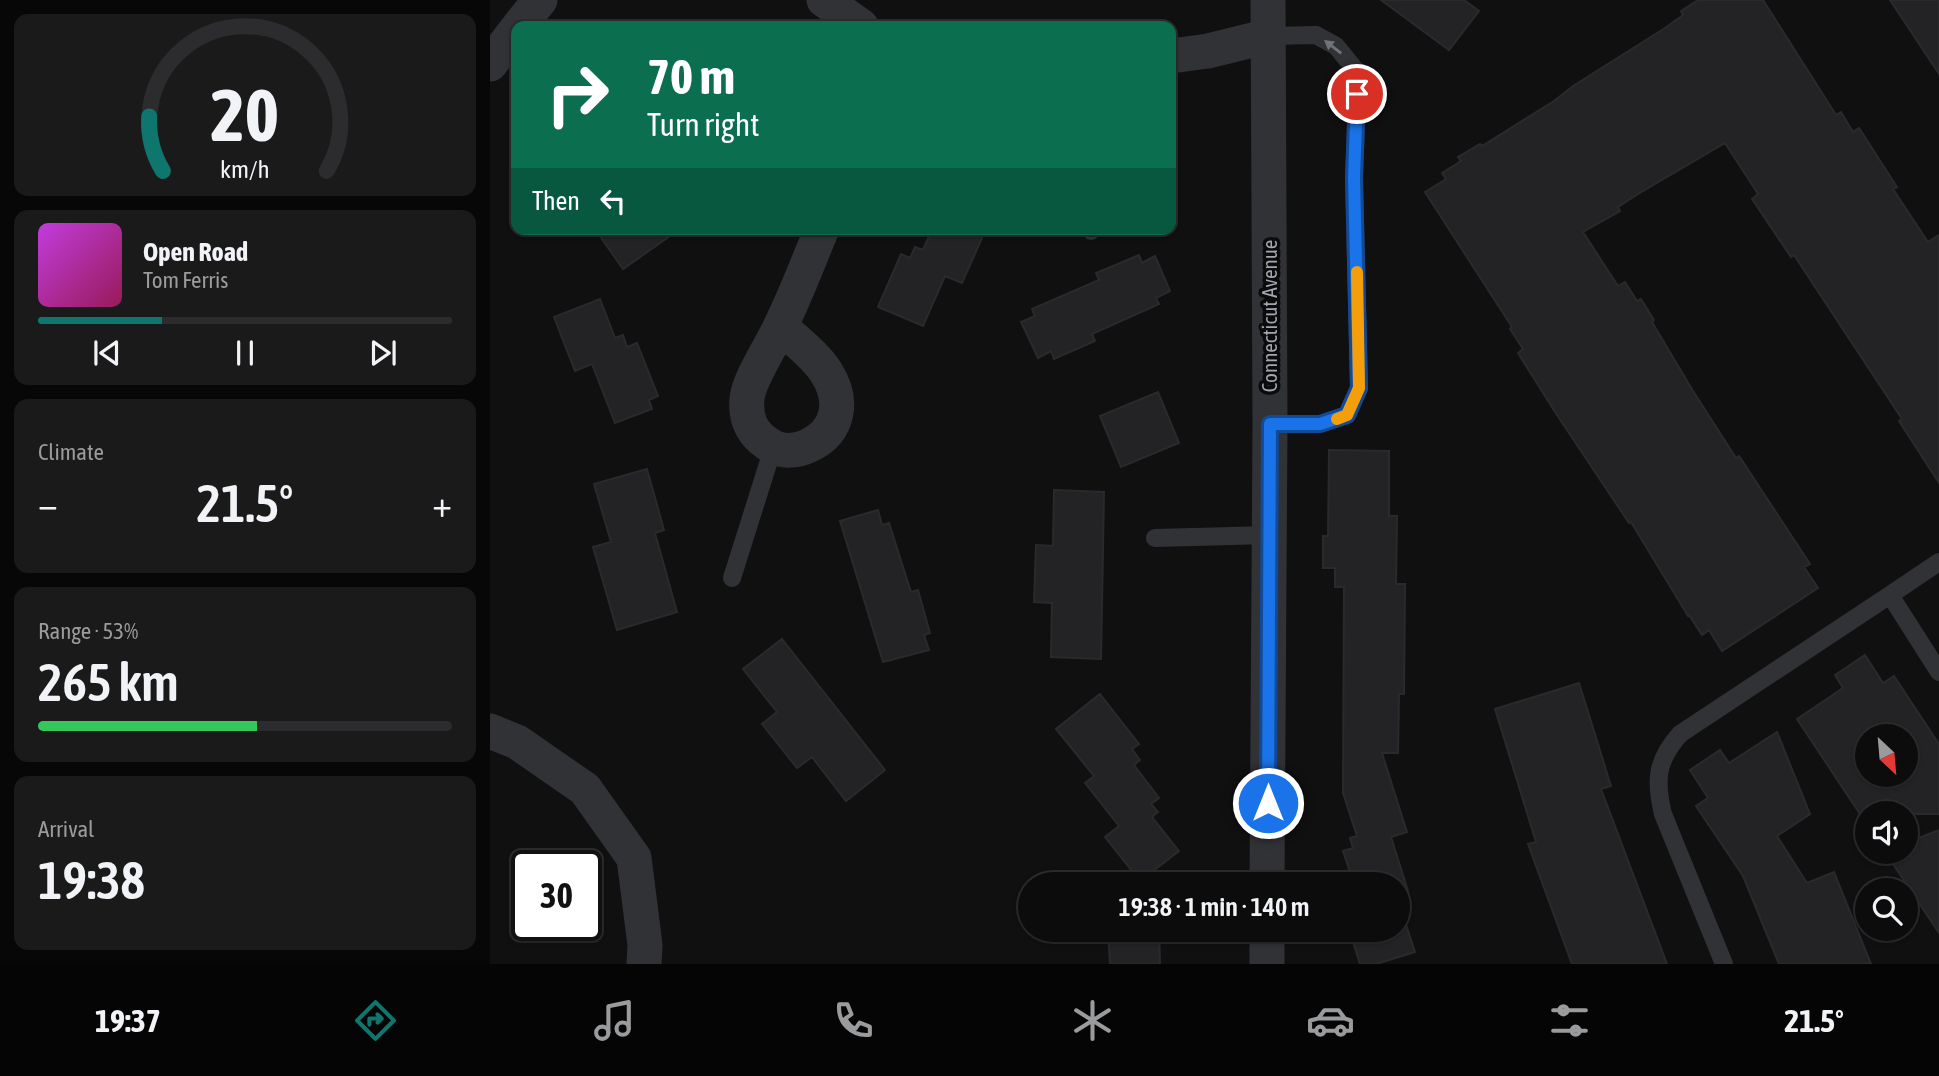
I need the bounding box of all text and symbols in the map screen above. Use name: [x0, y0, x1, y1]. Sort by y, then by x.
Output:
one-way arrow: [1324, 39, 1342, 54]
text: 70 m: [647, 48, 735, 104]
icon: right: [532, 49, 623, 140]
pin: [1327, 64, 1387, 124]
text: 20: [211, 73, 279, 156]
icon: arrive: [1338, 75, 1376, 113]
text: Turn right: [647, 106, 760, 143]
text: km/h: [220, 155, 270, 183]
icon: left: [594, 182, 632, 220]
text: Then: [532, 186, 580, 216]
text: Open Road: [143, 237, 248, 267]
street label: Connecticut Avenue: [1257, 240, 1281, 392]
text: Tom Ferris: [143, 267, 228, 293]
icon: previous: [88, 334, 126, 372]
icon: pause: [226, 334, 264, 372]
icon: next: [364, 334, 402, 372]
text: Climate: [38, 439, 104, 465]
text: 21.5°: [197, 473, 293, 533]
text: −: [38, 482, 58, 525]
text: +: [432, 482, 452, 525]
text: Range · 53%: [38, 618, 138, 644]
text: 265 km: [38, 652, 179, 712]
north arrow: [1855, 724, 1918, 788]
map controls: [1855, 724, 1918, 941]
position arrow: [1231, 766, 1305, 840]
button: sound: [1855, 801, 1918, 864]
text: Arrival: [38, 816, 94, 842]
text: 19:38: [38, 850, 145, 910]
speed limit sign: 30: [511, 850, 602, 941]
button: search: [1855, 878, 1918, 941]
text: 19:38 · 1 min · 140 m: [1119, 892, 1309, 922]
icon: directions: [351, 996, 400, 1045]
icon: music: [590, 996, 639, 1045]
icon: phone: [829, 996, 878, 1045]
icon: climate: [1068, 996, 1117, 1045]
icon: car: [1306, 996, 1355, 1045]
icon: filters: [1545, 996, 1594, 1045]
text: 19:37: [95, 1002, 161, 1039]
text: 21.5°: [1784, 1002, 1844, 1039]

